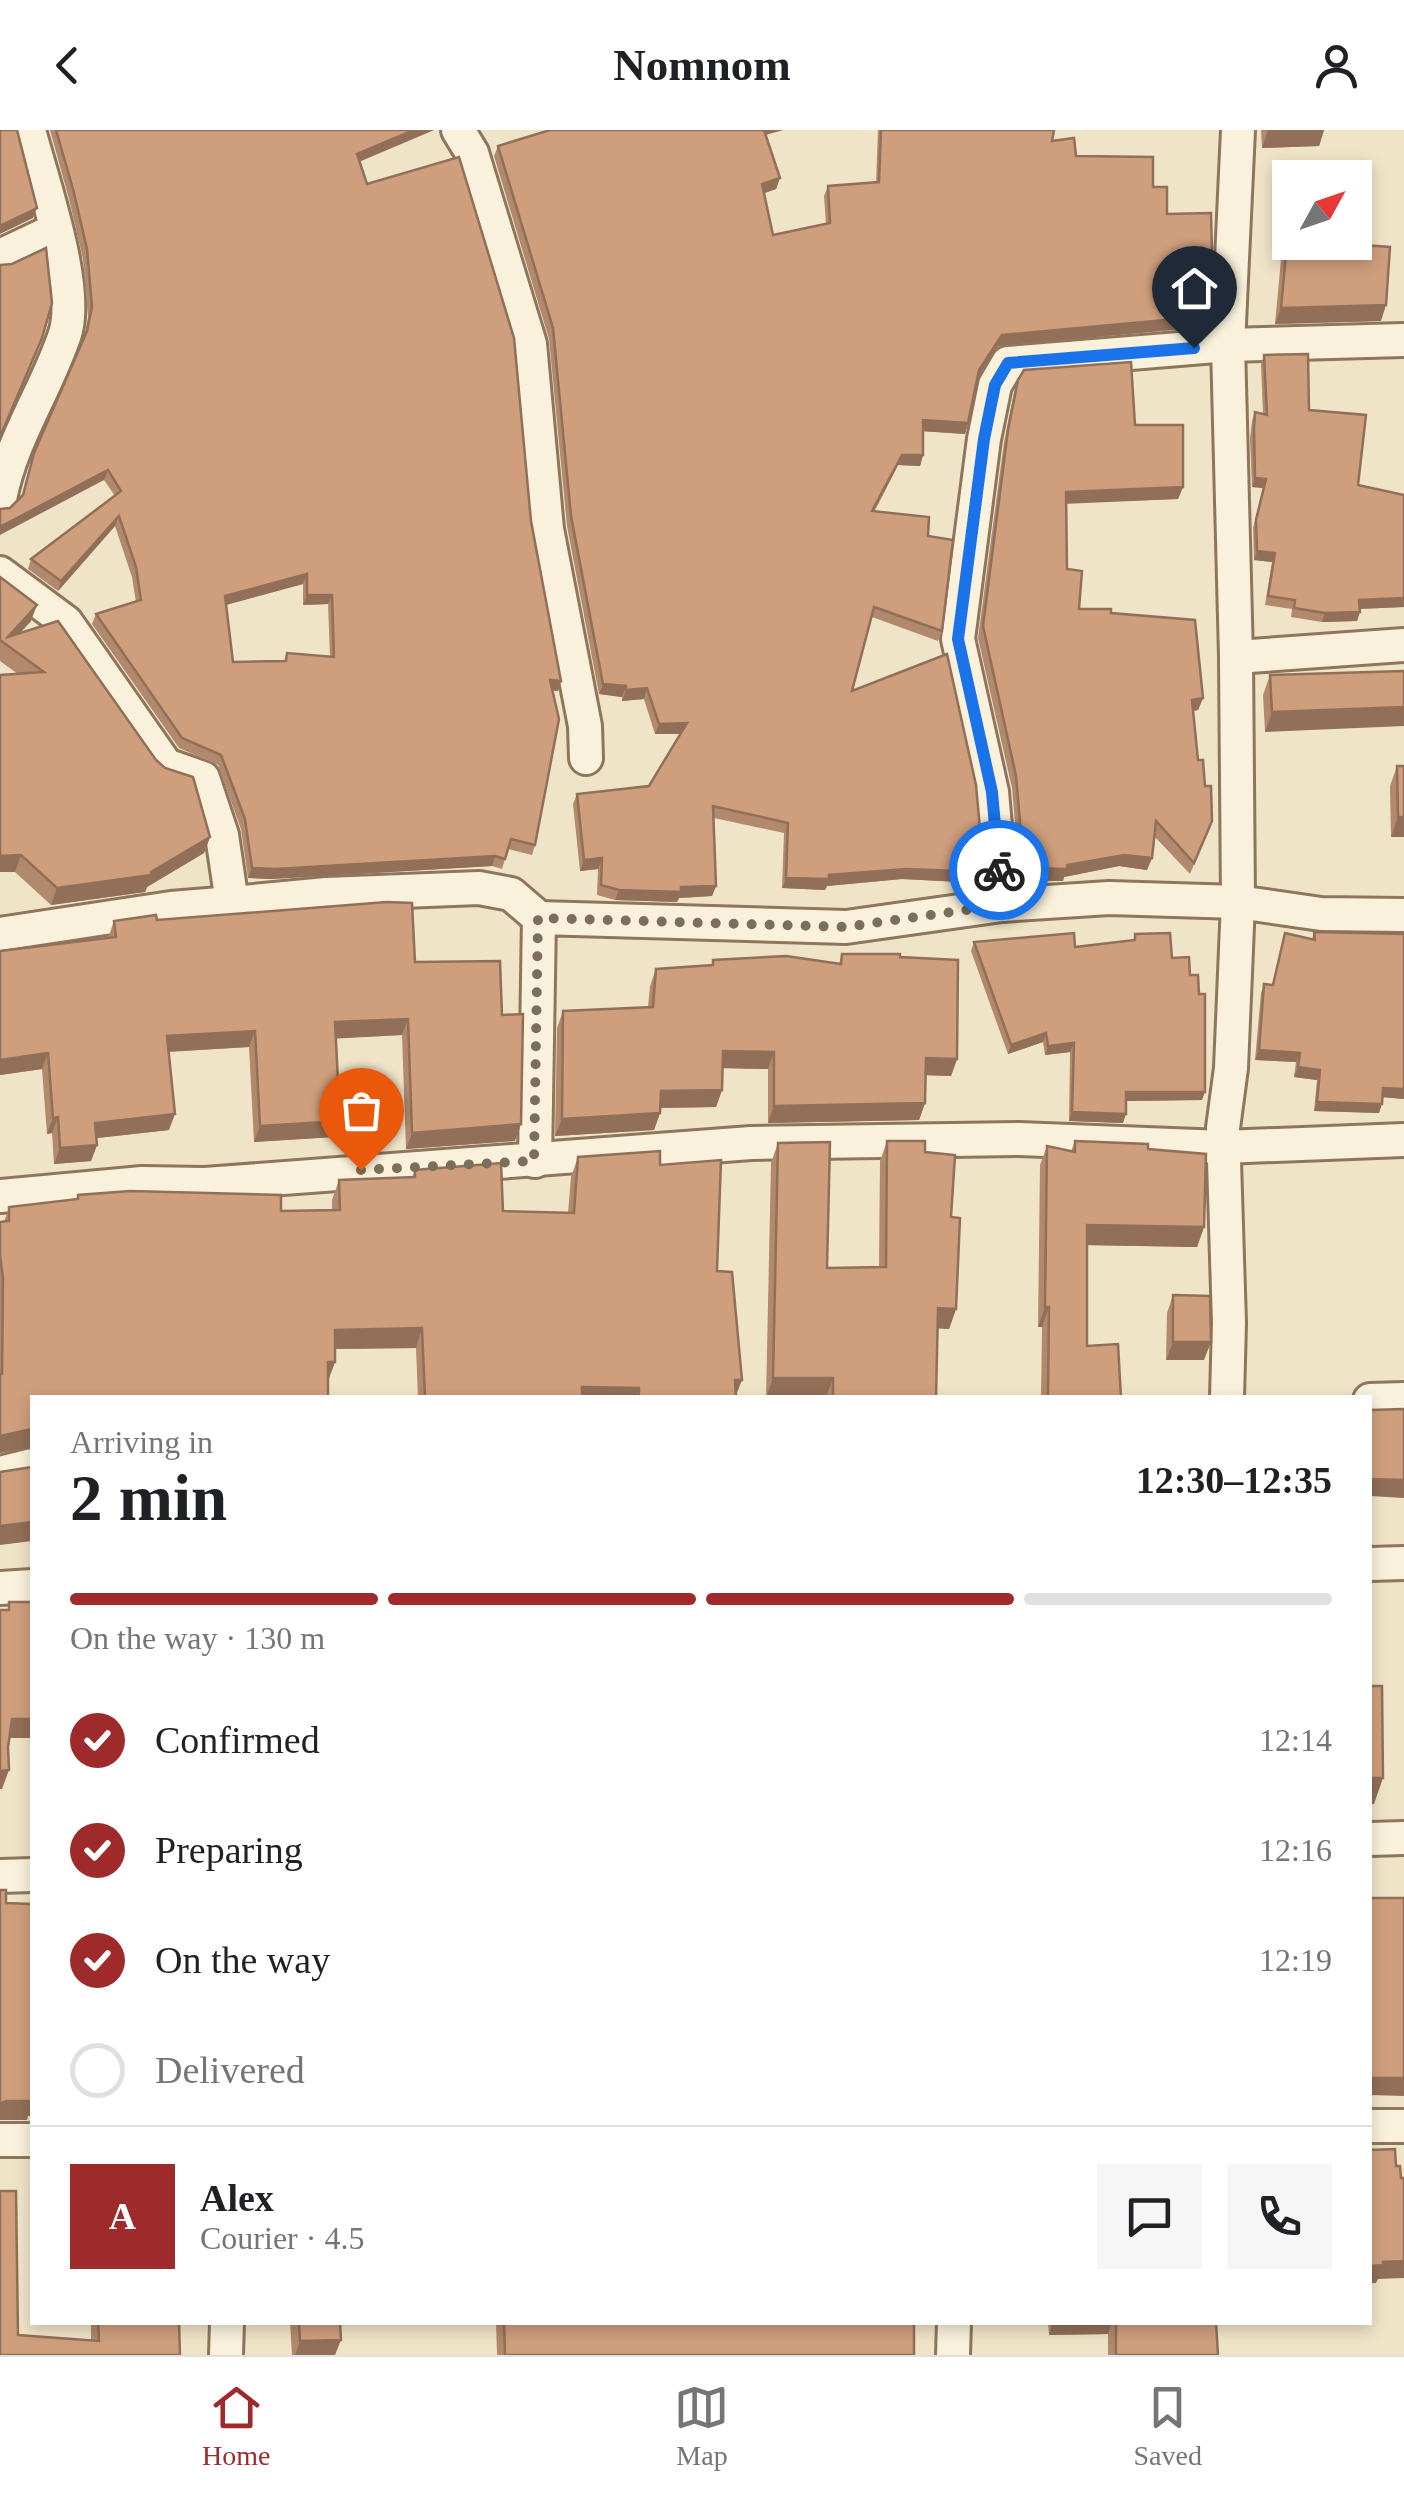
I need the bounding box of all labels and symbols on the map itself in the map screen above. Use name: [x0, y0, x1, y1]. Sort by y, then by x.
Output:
north arrow: [1272, 160, 1372, 260]
pin: [1152, 246, 1237, 349]
courier: [949, 820, 1049, 920]
pin: [319, 1068, 404, 1171]

